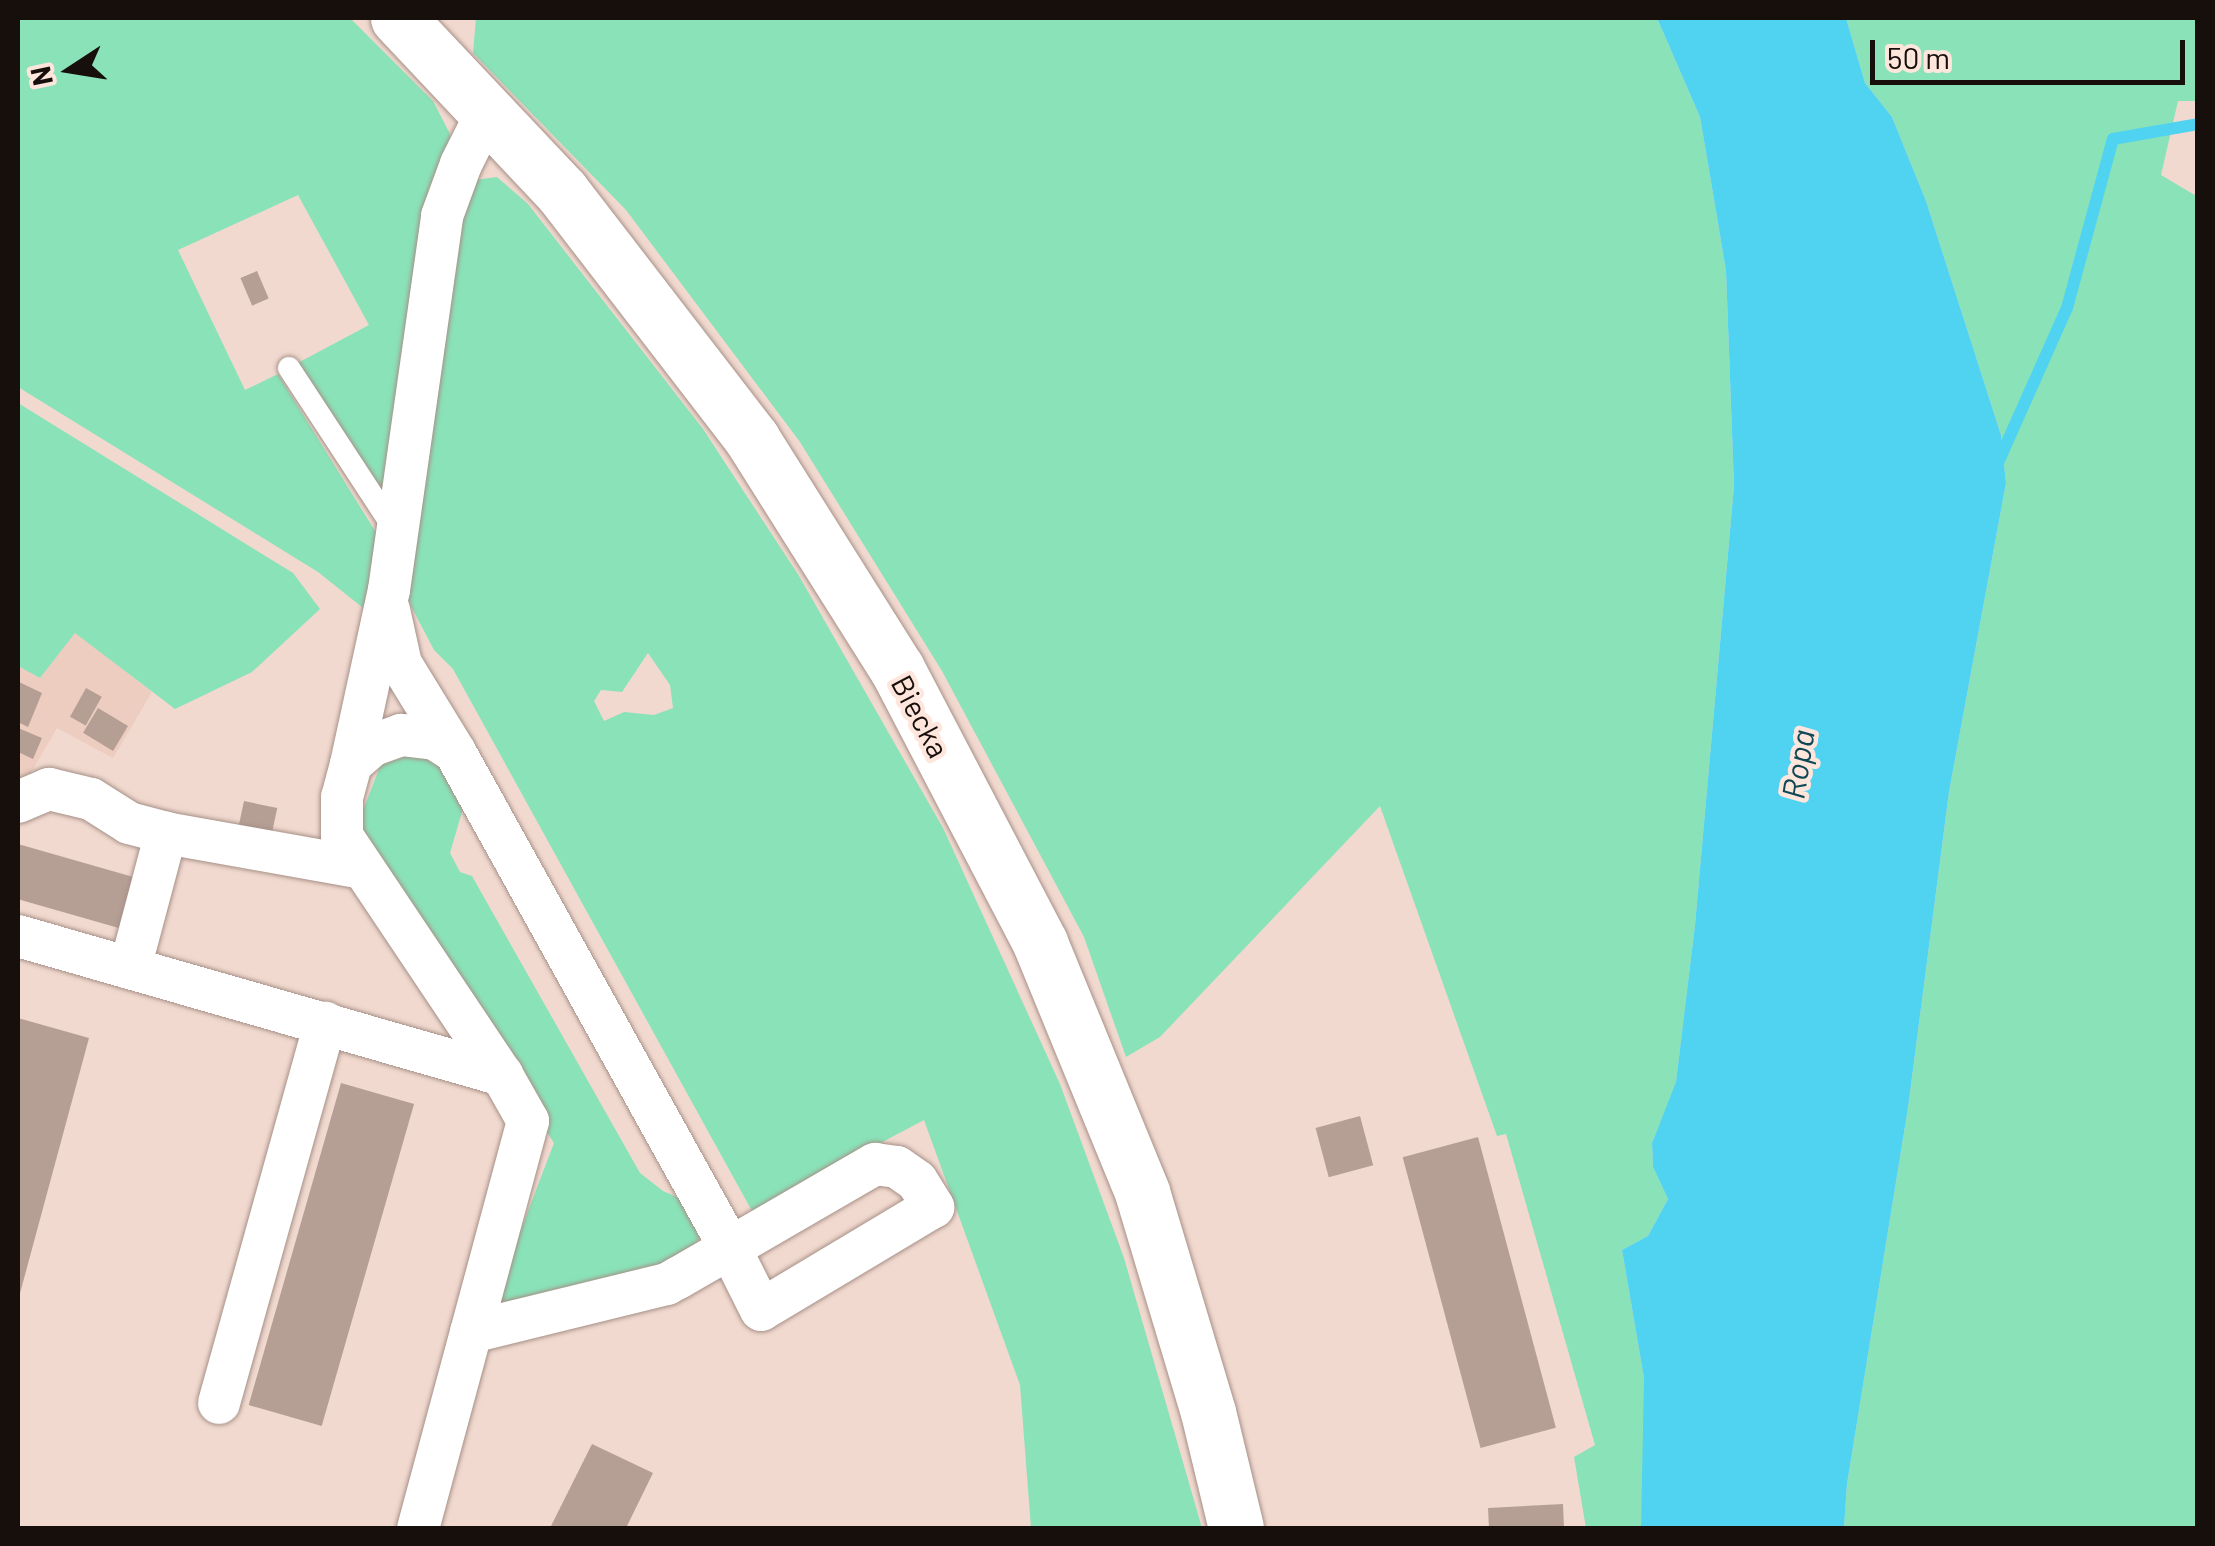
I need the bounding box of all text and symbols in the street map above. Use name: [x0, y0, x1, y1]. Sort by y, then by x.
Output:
north arrow: [20, 20, 120, 120]
scale bar: [1875, 20, 2190, 82]
text: 50 m: [1887, 39, 1950, 75]
text: N: [22, 64, 59, 89]
street label: Biecka: [884, 669, 958, 763]
water label: Ropa: [1773, 726, 1821, 802]

